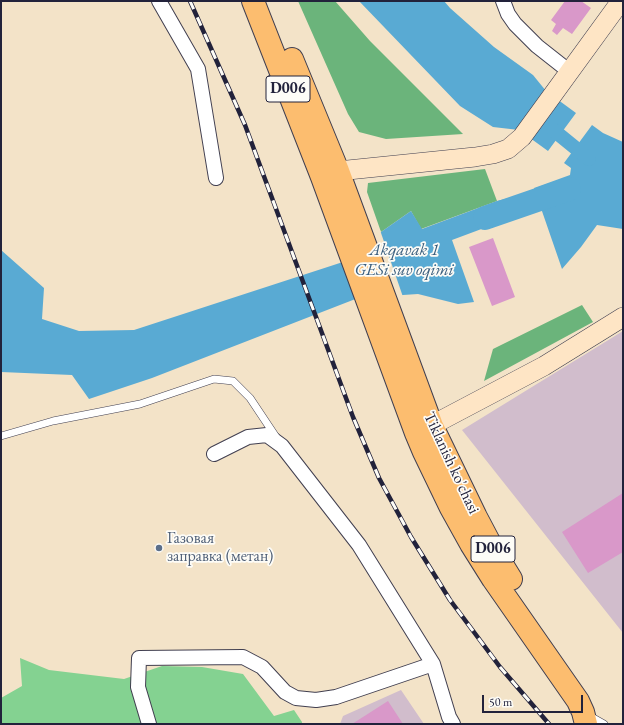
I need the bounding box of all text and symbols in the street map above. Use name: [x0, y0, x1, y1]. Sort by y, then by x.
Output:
road number: D006: [266, 76, 310, 102]
water label: Akqavak 1 GESi suv oqimi: [354, 240, 454, 280]
street label: Tiklanish ko'chasi: [419, 409, 483, 517]
place label: Газовая заправка (метан): [167, 529, 273, 567]
road number: D006: [471, 536, 515, 562]
marker: Газовая заправка (метан): [154, 543, 164, 553]
scale bar: [484, 687, 585, 713]
text: 50 m: [489, 694, 512, 710]

